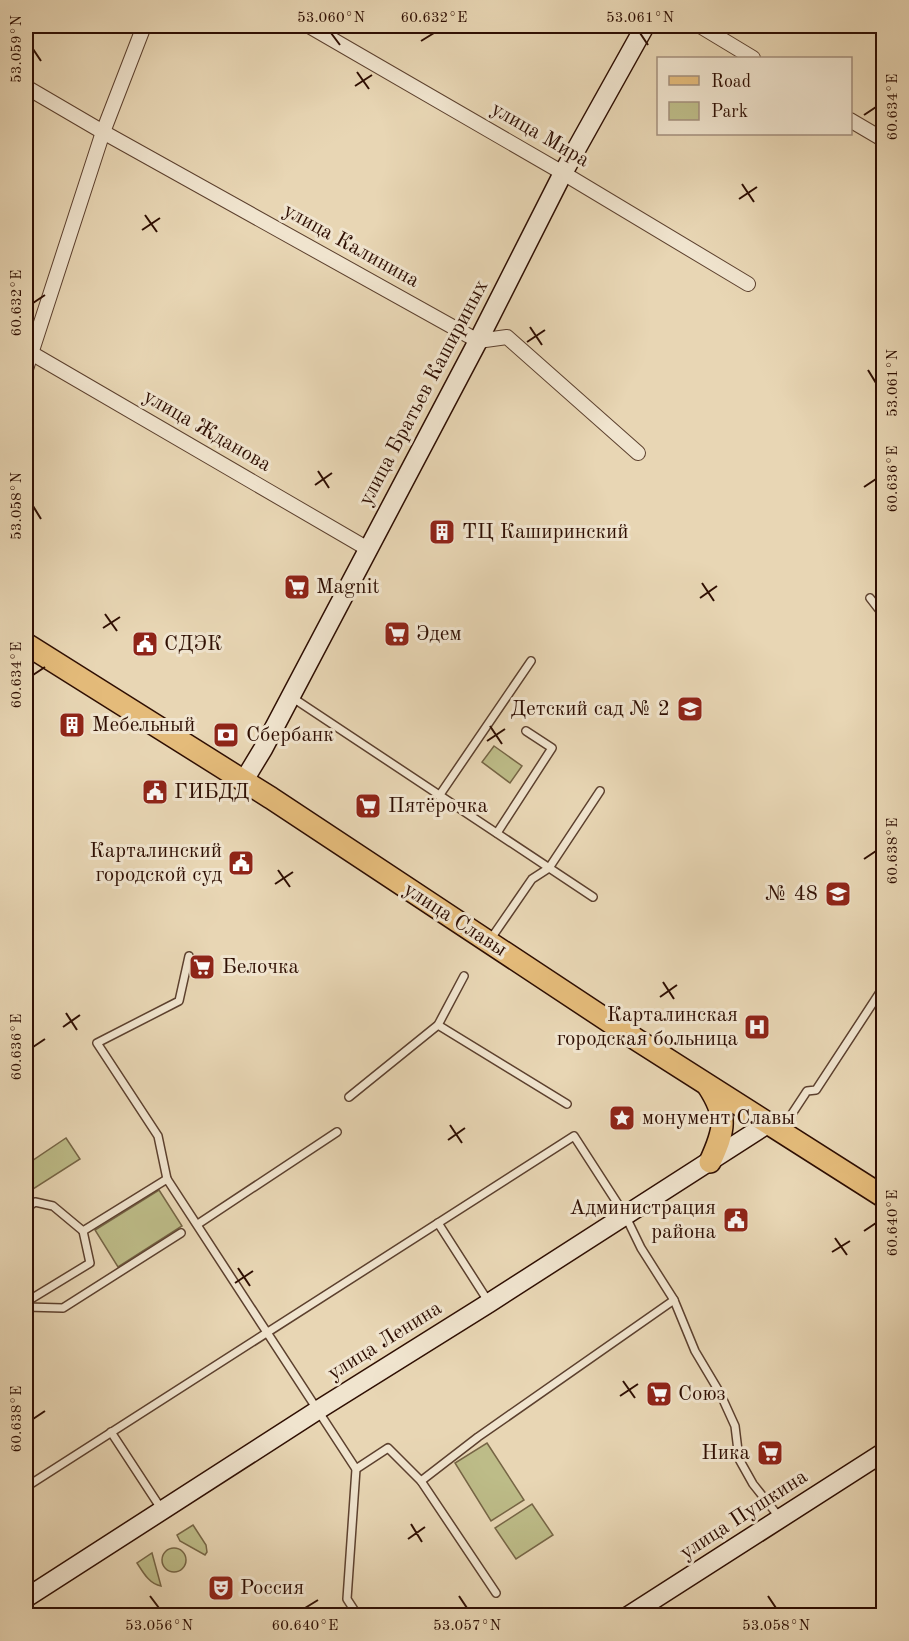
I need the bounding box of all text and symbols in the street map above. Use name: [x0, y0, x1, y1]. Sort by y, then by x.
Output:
text: 53.060°N: [297, 11, 365, 26]
text: 60.632°E: [401, 11, 467, 26]
text: 53.061°N: [606, 11, 674, 26]
text: 53.059°N: [10, 15, 25, 83]
legend: [657, 57, 852, 135]
text: Road: [711, 73, 751, 91]
text: 60.634°E: [886, 74, 901, 140]
street label: улица Мира: [487, 98, 593, 172]
text: Park: [711, 103, 748, 121]
street label: улица Калинина: [280, 200, 422, 292]
text: 60.632°E: [10, 270, 25, 336]
street label: улица Братьев Кашириных: [355, 277, 493, 509]
text: 53.061°N: [886, 349, 901, 417]
street label: улица Жданова: [139, 386, 275, 476]
text: 60.636°E: [886, 446, 901, 512]
text: 53.058°N: [10, 472, 25, 540]
building icon: ТЦ Каширинский: [427, 517, 457, 547]
place label: ТЦ Каширинский: [462, 522, 629, 543]
supermarket icon: Magnit: [282, 572, 312, 602]
place label: Magnit: [316, 577, 380, 598]
supermarket icon: Эдем: [382, 619, 412, 649]
place label: Эдем: [416, 624, 462, 645]
public building icon: СДЭК: [130, 629, 160, 659]
place label: СДЭК: [164, 634, 222, 655]
text: 60.634°E: [10, 642, 25, 708]
school or university icon: Детский сад № 2: [675, 694, 705, 724]
place label: Детский сад № 2: [511, 699, 670, 720]
building icon: Мебельный: [57, 710, 87, 740]
place label: Мебельный: [92, 715, 195, 736]
bank icon: Сбербанк: [211, 720, 241, 750]
place label: Сбербанк: [246, 725, 334, 746]
public building icon: ГИБДД: [140, 777, 170, 807]
place label: ГИБДД: [174, 782, 249, 803]
supermarket icon: Пятёрочка: [353, 791, 383, 821]
place label: Пятёрочка: [388, 796, 488, 817]
text: 60.638°E: [886, 818, 901, 884]
place label: Карталинский городской суд: [89, 841, 223, 886]
public building icon: Карталинский городской суд: [226, 848, 256, 878]
street label: улица Славы: [400, 879, 511, 961]
school or university icon: № 48: [823, 879, 853, 909]
place label: № 48: [765, 884, 818, 905]
supermarket icon: Белочка: [187, 952, 217, 982]
place label: Белочка: [222, 957, 299, 978]
place label: Карталинская городская больница: [557, 1005, 738, 1050]
hospital icon: Карталинская городская больница: [742, 1012, 772, 1042]
text: 60.636°E: [10, 1014, 25, 1080]
place icon: монумент Славы: [607, 1103, 637, 1133]
place label: монумент Славы: [642, 1108, 795, 1129]
text: 60.640°E: [886, 1190, 901, 1256]
place label: Администрация района: [569, 1198, 716, 1243]
public building icon: Администрация района: [721, 1205, 751, 1235]
street label: улица Ленина: [324, 1298, 446, 1384]
supermarket icon: Союз: [644, 1379, 674, 1409]
place label: Союз: [678, 1384, 726, 1405]
text: 60.638°E: [10, 1386, 25, 1452]
supermarket icon: Ника: [755, 1438, 785, 1468]
place label: Ника: [701, 1443, 750, 1464]
street label: улица Пушкина: [677, 1466, 811, 1564]
theatre icon: Россия: [206, 1573, 236, 1603]
place label: Россия: [240, 1578, 304, 1599]
text: 53.056°N: [125, 1619, 193, 1634]
text: 60.640°E: [272, 1619, 338, 1634]
text: 53.057°N: [433, 1619, 501, 1634]
text: 53.058°N: [742, 1619, 810, 1634]

